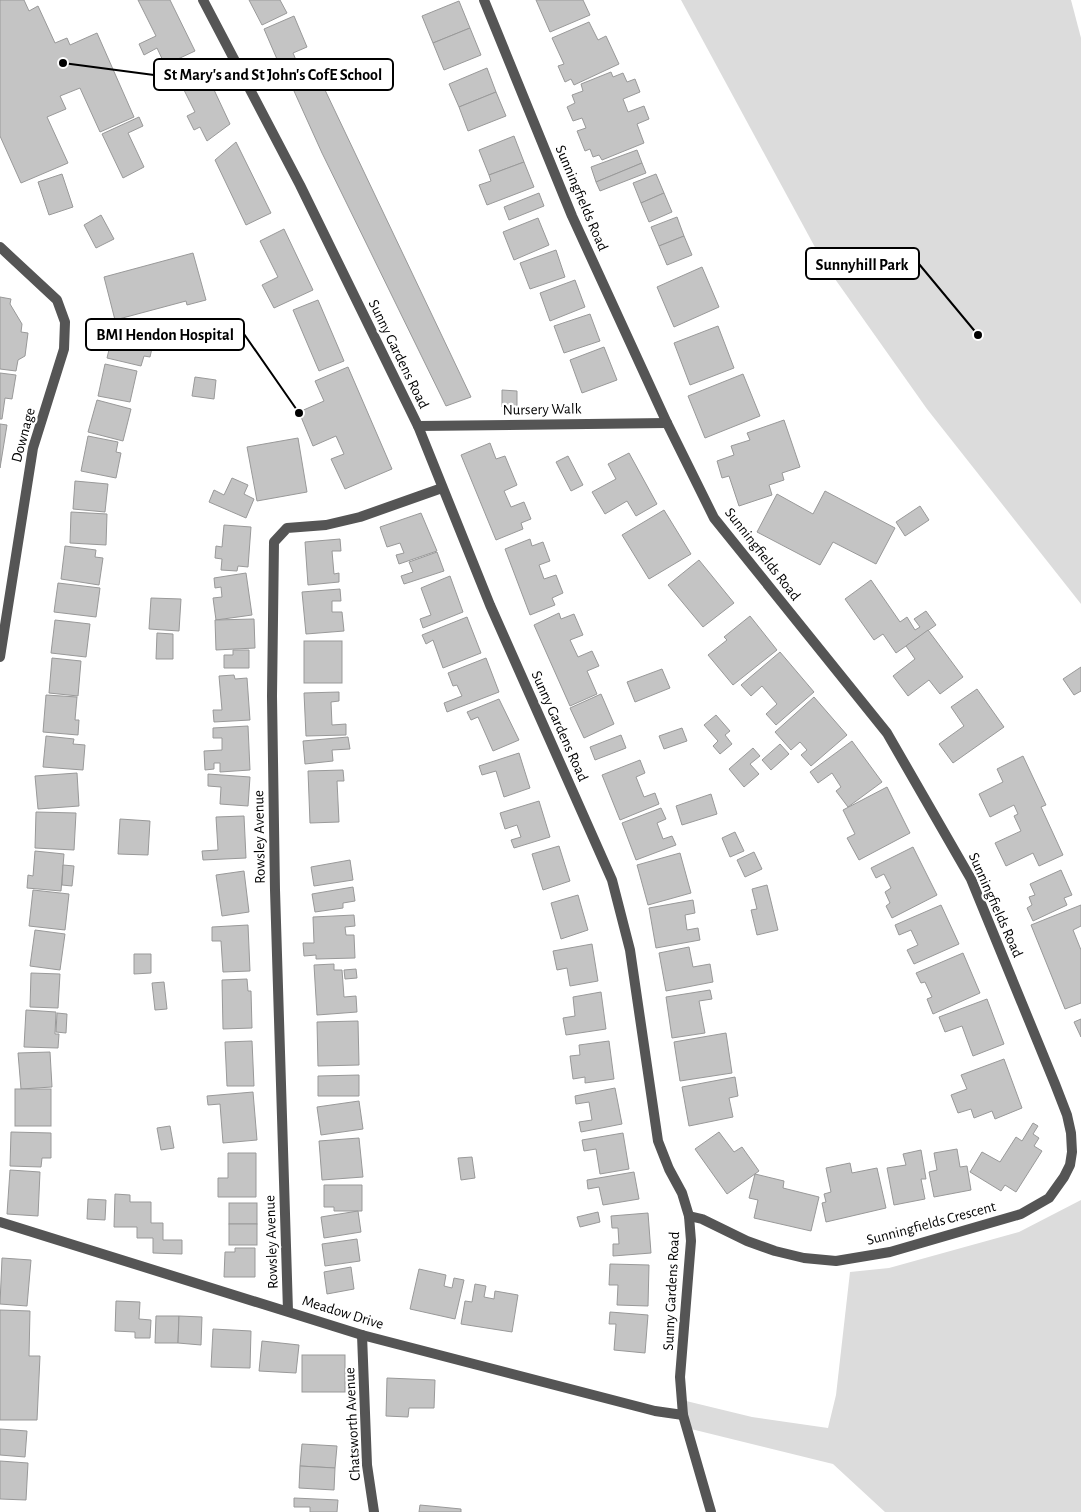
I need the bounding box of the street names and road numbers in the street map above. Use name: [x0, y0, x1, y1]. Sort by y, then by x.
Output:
street label: Sunningfields Road: [553, 143, 611, 253]
street label: Sunny Gardens Road: [366, 297, 432, 411]
street label: Nursery Walk: [502, 401, 582, 418]
street label: Downage: [9, 406, 38, 464]
street label: Sunningfields Road: [722, 505, 803, 604]
street label: Sunny Gardens Road: [528, 669, 591, 784]
street label: Rowsley Avenue: [251, 790, 268, 884]
street label: Sunningfields Road: [966, 850, 1025, 960]
street label: Rowsley Avenue: [262, 1195, 281, 1289]
street label: Sunningfields Crescent: [865, 1199, 998, 1248]
street label: Sunny Gardens Road: [661, 1231, 682, 1351]
street label: Meadow Drive: [300, 1293, 385, 1332]
street label: Chatsworth Avenue: [342, 1367, 363, 1481]

